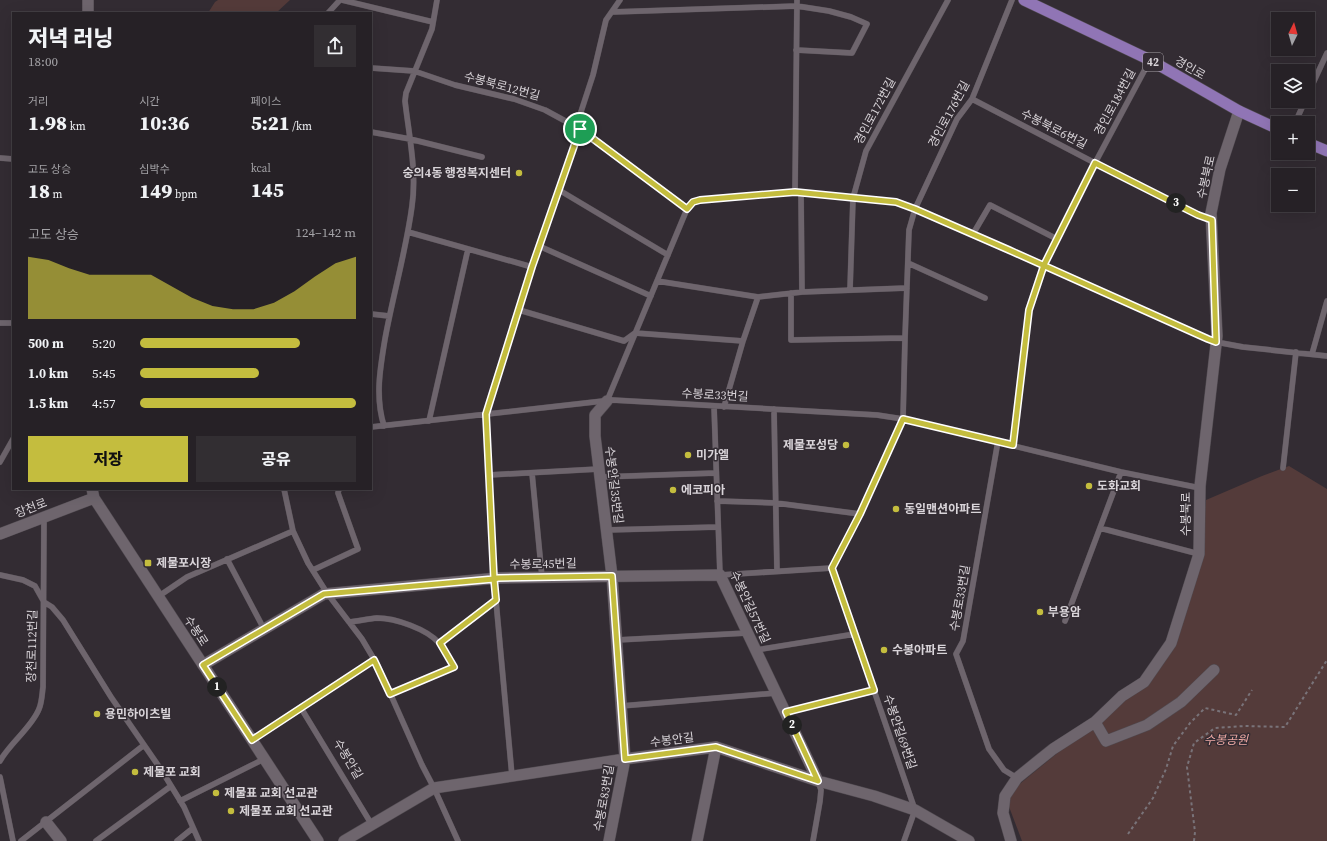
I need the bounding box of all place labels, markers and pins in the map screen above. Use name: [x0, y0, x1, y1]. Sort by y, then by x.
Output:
pin: [563, 112, 597, 146]
place label: 숭의4동 행정복지센터: [403, 165, 511, 181]
marker: 숭의4동 행정복지센터: [514, 168, 524, 178]
pin: 3: [1166, 193, 1186, 213]
place label: 제물포성당: [783, 437, 838, 453]
marker: 제물포성당: [841, 440, 851, 450]
place label: 미가엘: [696, 447, 729, 463]
marker: 미가엘: [683, 450, 693, 460]
place label: 도화교회: [1097, 478, 1141, 494]
marker: 도화교회: [1084, 481, 1094, 491]
place label: 에코피아: [681, 482, 725, 498]
marker: 에코피아: [668, 485, 678, 495]
place label: 동일맨션아파트: [904, 501, 981, 517]
marker: 동일맨션아파트: [891, 504, 901, 514]
place label: 제물포시장: [156, 555, 211, 571]
marker: 제물포시장: [143, 558, 153, 568]
place label: 부용암: [1048, 604, 1081, 620]
marker: 부용암: [1035, 607, 1045, 617]
place label: 수봉아파트: [892, 642, 947, 658]
marker: 수봉아파트: [879, 645, 889, 655]
pin: 1: [207, 677, 227, 697]
place label: 용민하이츠빌: [105, 706, 171, 722]
marker: 용민하이츠빌: [92, 709, 102, 719]
pin: 2: [782, 715, 802, 735]
place label: 제물포 교회: [143, 764, 201, 780]
marker: 제물포 교회: [130, 767, 140, 777]
place label: 제물표 교회 선교관: [224, 785, 317, 801]
marker: 제물표 교회 선교관: [211, 788, 221, 798]
place label: 제물포 교회 선교관: [239, 803, 332, 819]
marker: 제물포 교회 선교관: [226, 806, 236, 816]

